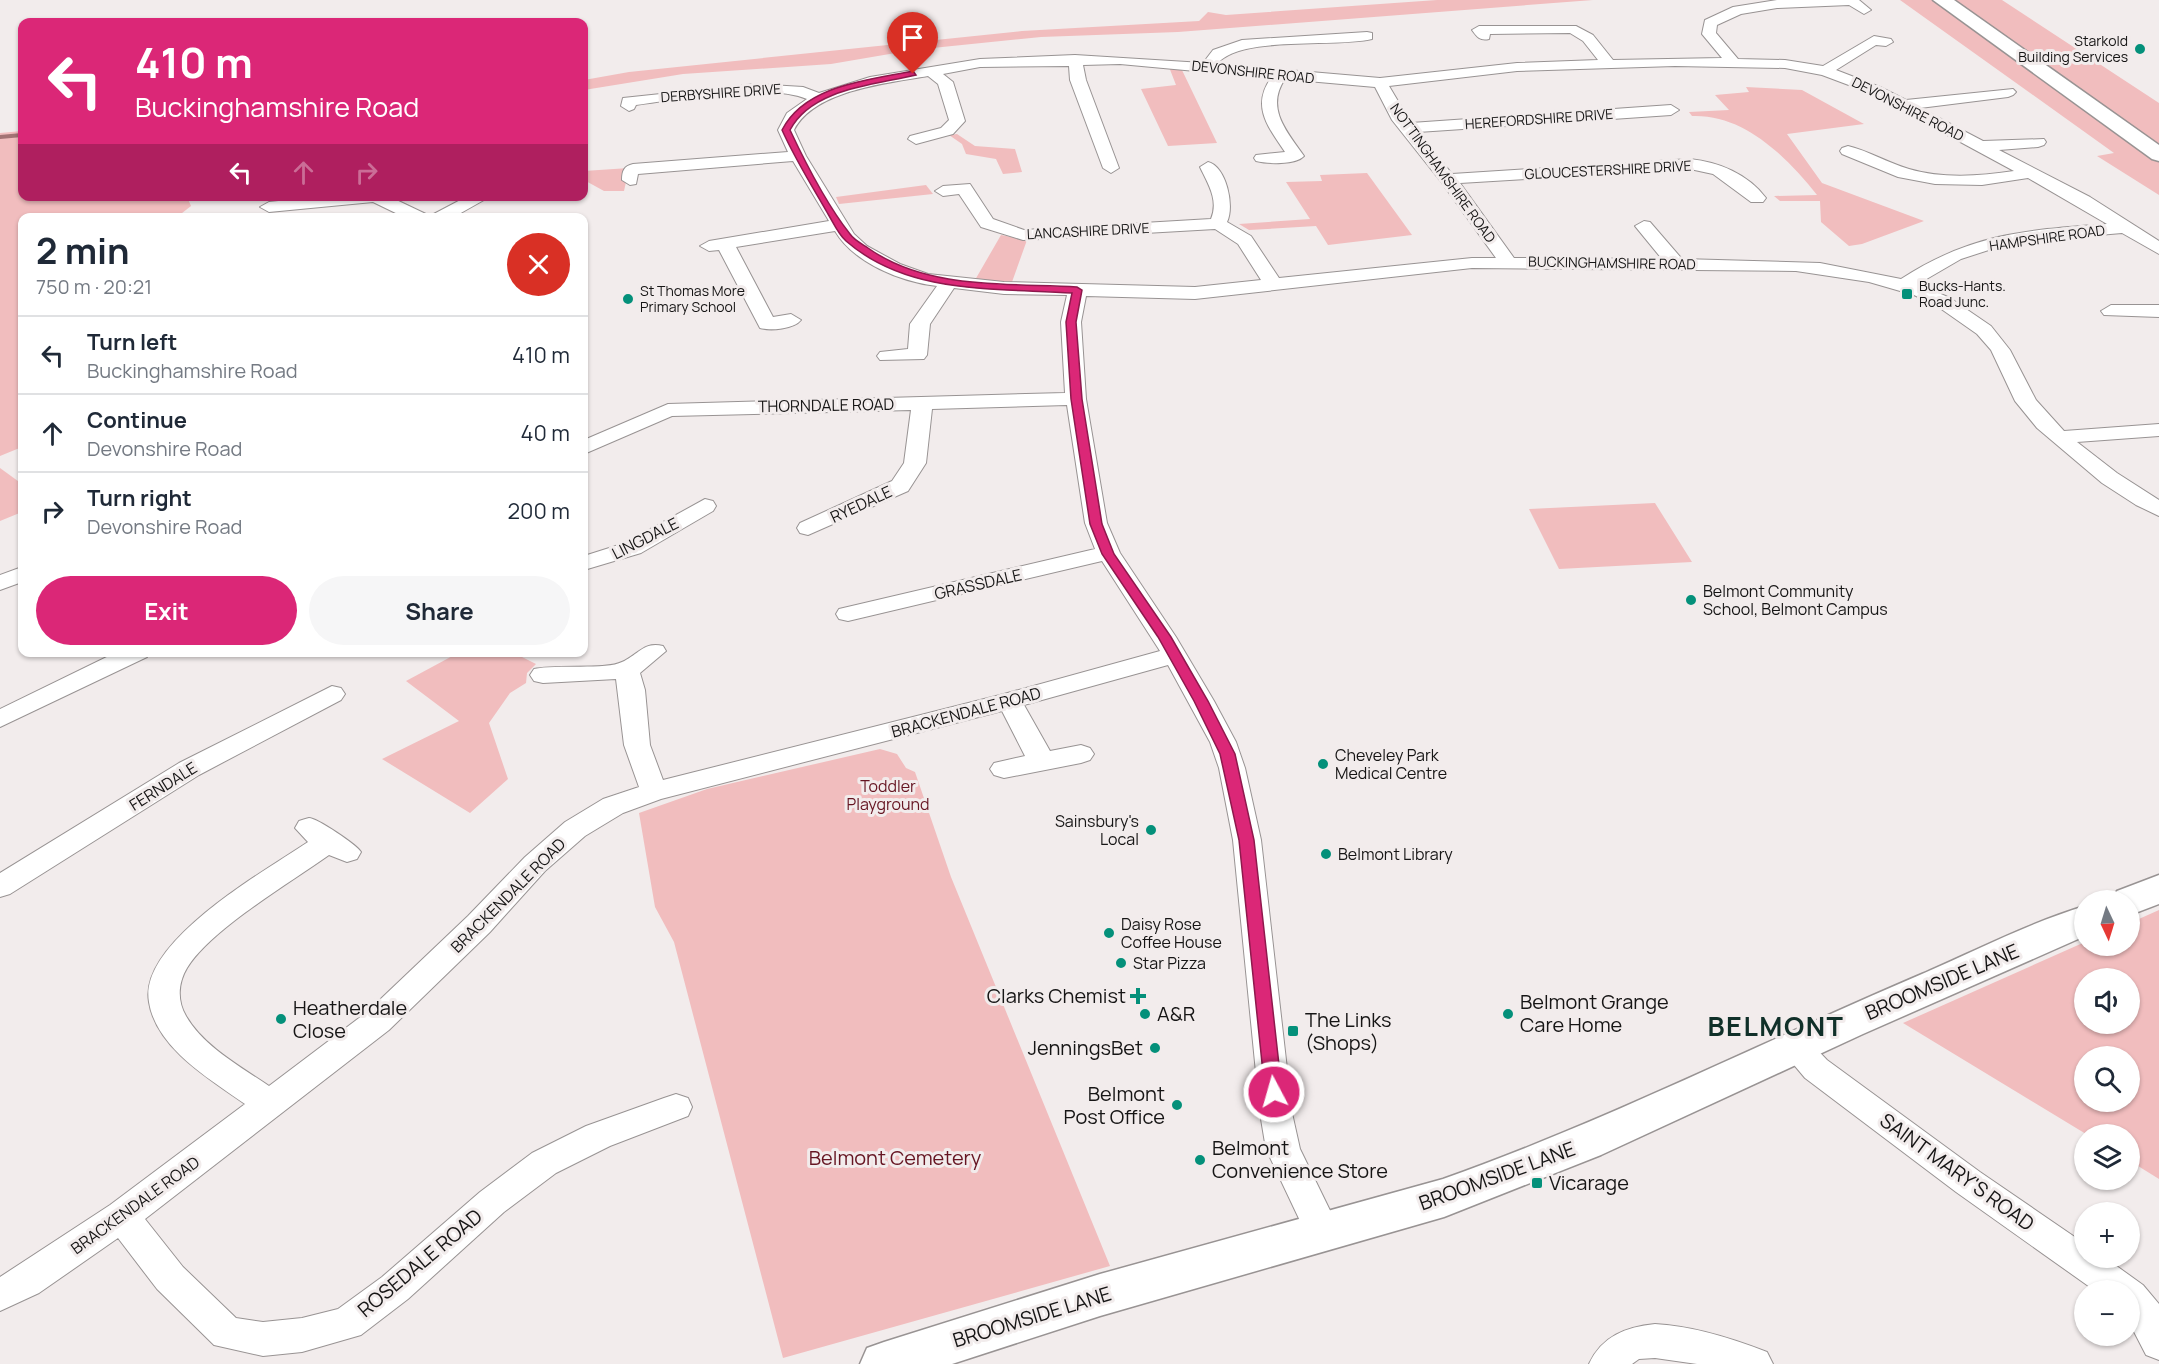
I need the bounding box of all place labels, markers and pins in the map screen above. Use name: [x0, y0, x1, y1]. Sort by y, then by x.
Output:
pin: [887, 12, 938, 74]
place label: Starkold Building Services: [2018, 31, 2128, 66]
marker: Starkold Building Services: [2133, 42, 2147, 56]
place label: Bucks-Hants. Road Junc.: [1919, 276, 2006, 311]
place label: St Thomas More Primary School: [640, 281, 745, 316]
marker: Bucks-Hants. Road Junc.: [1900, 287, 1914, 301]
marker: St Thomas More Primary School: [621, 292, 635, 306]
place label: Belmont Community School, Belmont Campus: [1703, 580, 1888, 620]
marker: Belmont Community School, Belmont Campus: [1684, 593, 1698, 607]
place label: Cheveley Park Medical Centre: [1335, 744, 1447, 784]
marker: Cheveley Park Medical Centre: [1316, 757, 1330, 771]
place label: Sainsbury's Local: [1055, 810, 1139, 850]
marker: Sainsbury's Local: [1144, 823, 1158, 837]
place label: Belmont Library: [1338, 843, 1453, 865]
marker: Belmont Library: [1319, 847, 1333, 861]
place label: Daisy Rose Coffee House: [1121, 913, 1222, 953]
marker: Daisy Rose Coffee House: [1102, 926, 1116, 940]
place label: Star Pizza: [1133, 952, 1206, 974]
marker: Star Pizza: [1114, 956, 1128, 970]
place label: Clarks Chemist: [987, 982, 1126, 1009]
place label: Belmont Grange Care Home: [1520, 988, 1669, 1038]
marker: Clarks Chemist: [1131, 989, 1145, 1003]
place label: Heatherdale Close: [293, 994, 407, 1044]
place label: A&R: [1157, 1000, 1195, 1027]
place label: The Links (Shops): [1305, 1006, 1391, 1056]
marker: A&R: [1138, 1007, 1152, 1021]
marker: Belmont Grange Care Home: [1501, 1007, 1515, 1021]
marker: Heatherdale Close: [274, 1012, 288, 1026]
marker: The Links (Shops): [1286, 1024, 1300, 1038]
place label: JenningsBet: [1028, 1034, 1143, 1061]
marker: JenningsBet: [1148, 1041, 1162, 1055]
place label: Belmont Post Office: [1064, 1080, 1165, 1130]
marker: Belmont Post Office: [1170, 1098, 1184, 1112]
place label: Belmont Convenience Store: [1212, 1134, 1388, 1184]
marker: Belmont Convenience Store: [1193, 1153, 1207, 1167]
place label: Vicarage: [1549, 1169, 1629, 1196]
marker: Vicarage: [1530, 1176, 1544, 1190]

